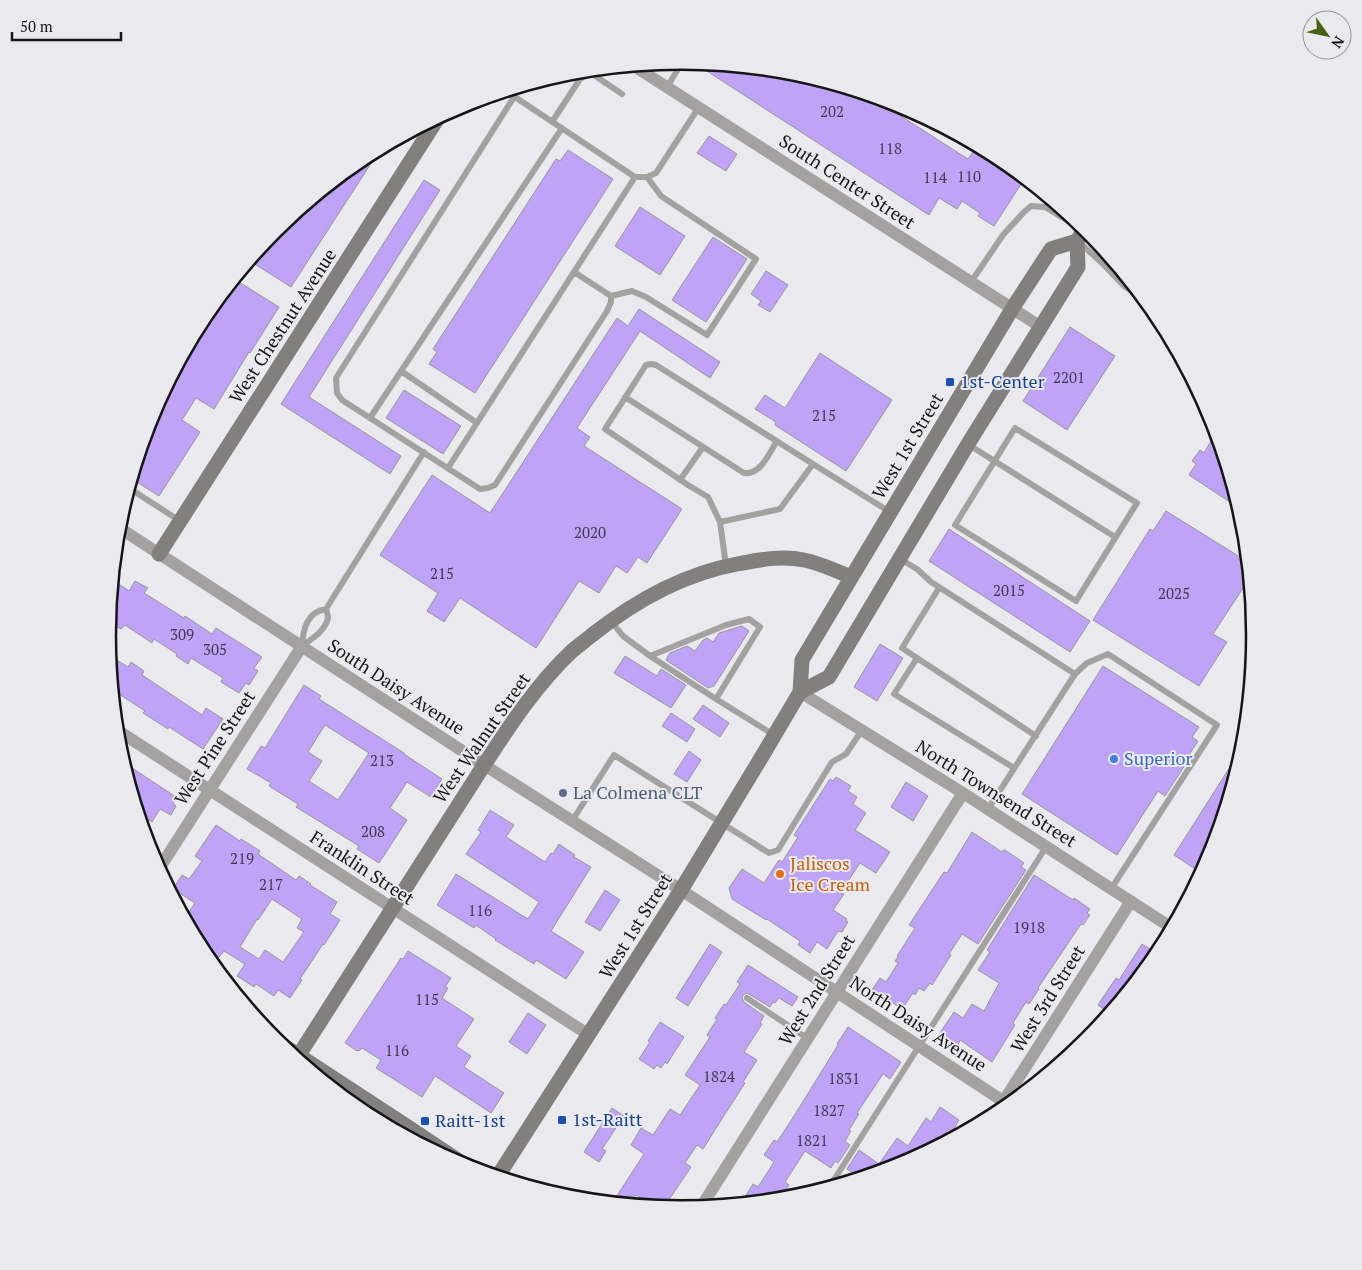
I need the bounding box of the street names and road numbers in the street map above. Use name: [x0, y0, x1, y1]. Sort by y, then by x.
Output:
street label: South Center Street: [775, 128, 920, 234]
street label: West Chestnut Avenue: [223, 243, 341, 407]
street label: West 1st Street: [866, 388, 948, 503]
street label: South Daisy Avenue: [323, 633, 470, 739]
street label: West Walnut Street: [427, 667, 535, 807]
street label: West Pine Street: [168, 685, 260, 809]
street label: North Townsend Street: [912, 734, 1082, 853]
street label: Franklin Street: [306, 824, 420, 910]
street label: West 1st Street: [593, 868, 677, 983]
street label: West 2nd Street: [773, 929, 860, 1049]
street label: West 3rd Street: [1005, 940, 1090, 1057]
street label: North Daisy Avenue: [845, 970, 992, 1076]

